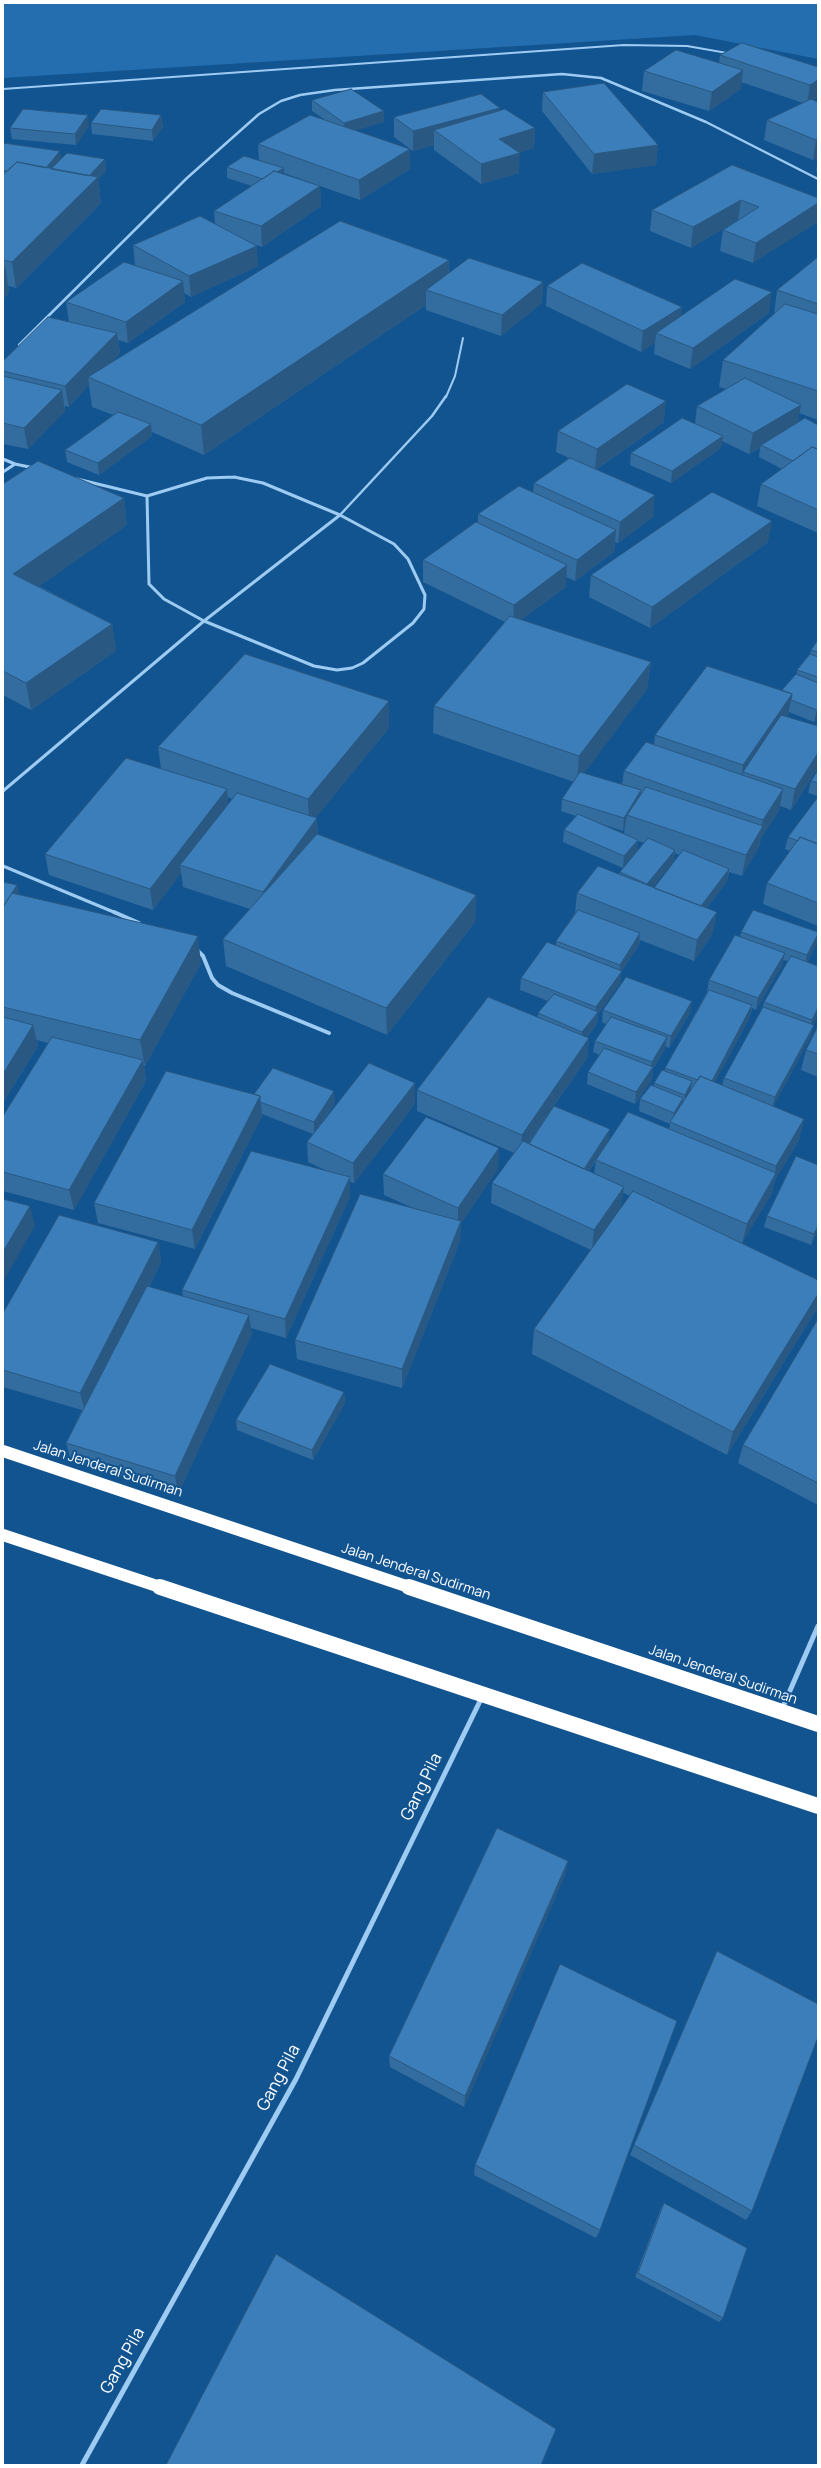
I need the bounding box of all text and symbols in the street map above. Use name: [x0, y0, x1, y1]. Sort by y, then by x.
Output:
street label: Jalan Jenderal Sudirman: [31, 1437, 185, 1501]
street label: Jalan Jenderal Sudirman: [339, 1540, 493, 1604]
street label: Jalan Jenderal Sudirman: [647, 1642, 799, 1708]
street label: Gang Pila: [397, 1750, 447, 1824]
street label: Gang Pila: [253, 2041, 305, 2115]
street label: Gang Pila: [96, 2324, 150, 2398]

